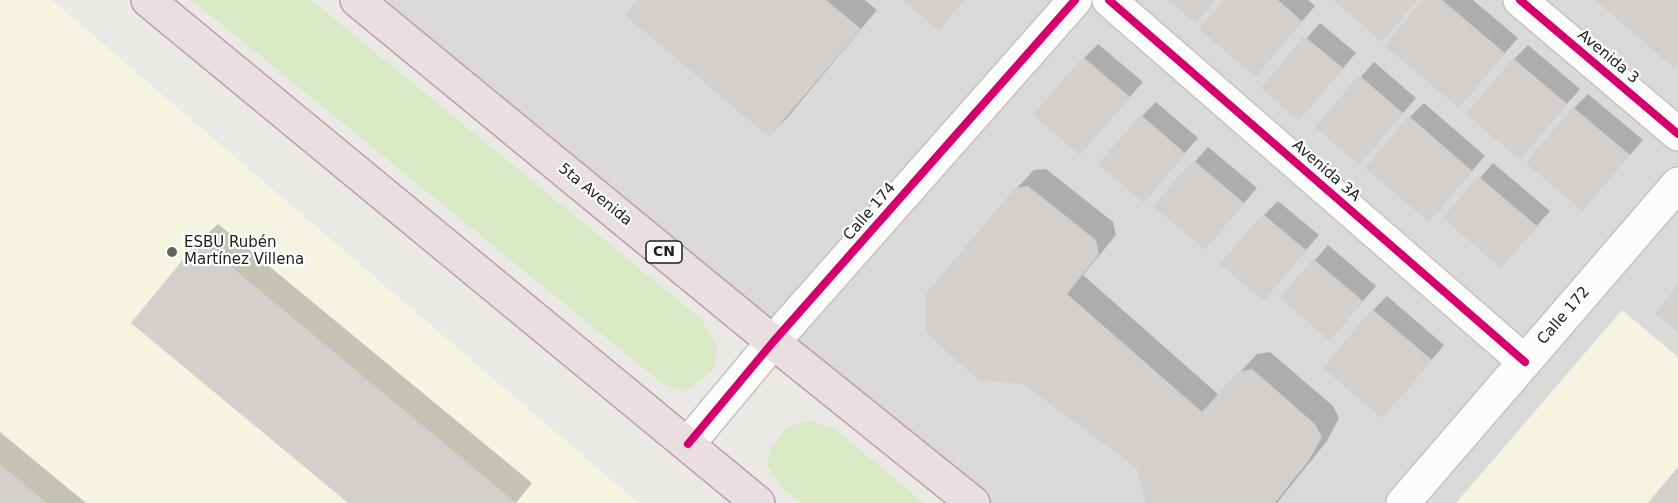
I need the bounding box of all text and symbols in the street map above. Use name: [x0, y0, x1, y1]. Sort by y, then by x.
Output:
street label: Avenida 3: [1574, 26, 1642, 88]
street label: Avenida 3A: [1288, 137, 1364, 205]
street label: 5ta Avenida: [555, 160, 635, 230]
street label: Calle 174: [840, 179, 900, 245]
place label: ESBU Rubén Martínez Villena: [184, 234, 304, 269]
road number: CN: [646, 241, 682, 263]
marker: ESBU Rubén Martínez Villena: [165, 245, 179, 259]
street label: Calle 172: [1534, 283, 1594, 349]

